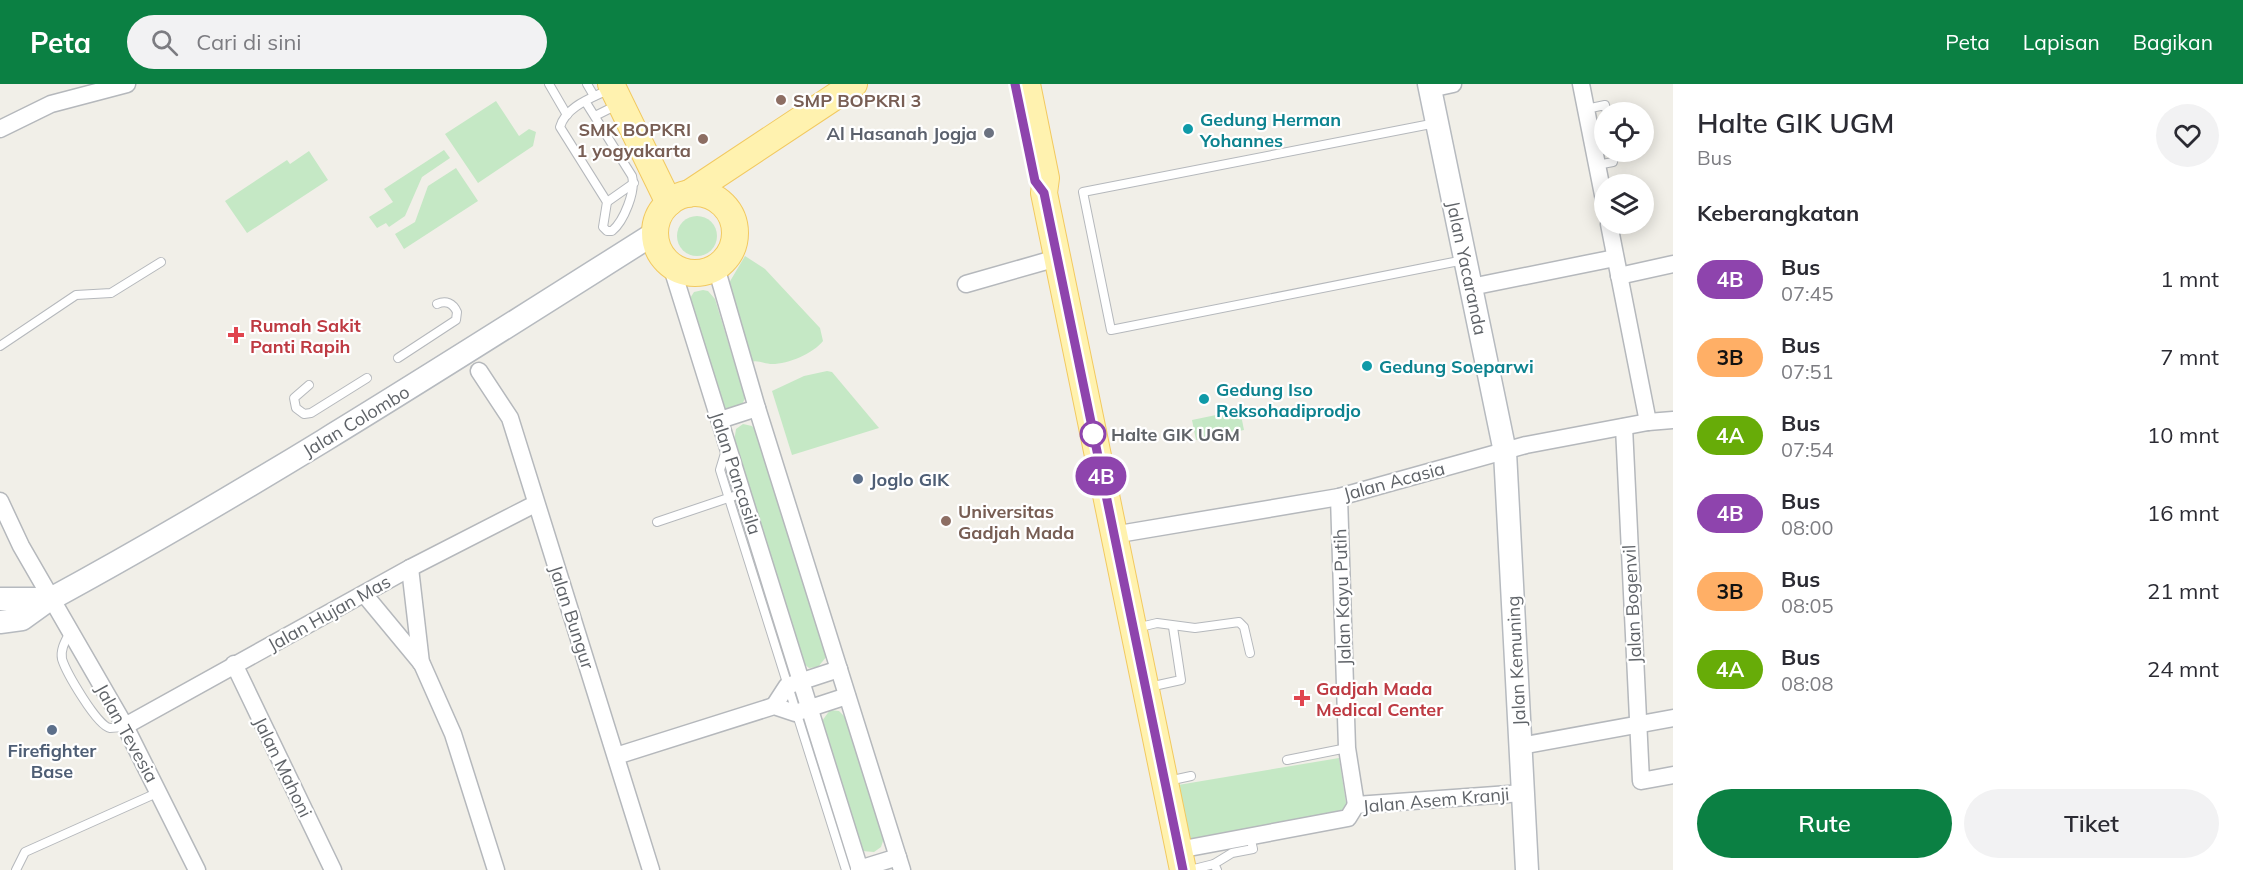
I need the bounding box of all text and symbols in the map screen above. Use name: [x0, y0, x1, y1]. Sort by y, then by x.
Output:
search box: [127, 15, 547, 69]
text: Peta: [30, 25, 91, 60]
icon: search: [148, 26, 181, 59]
text: Cari di sini: [196, 28, 302, 56]
text: Peta: [1945, 29, 1990, 55]
text: Lapisan: [2023, 29, 2100, 55]
text: Bagikan: [2133, 29, 2213, 55]
place label: SMP BOPKRI 3: [793, 89, 921, 112]
marker: SMP BOPKRI 3: [774, 93, 788, 107]
map controls: [1594, 102, 1654, 234]
button: locate: [1594, 102, 1654, 162]
button: heart: [2156, 104, 2219, 167]
text: Halte GIK UGM: [1697, 105, 1895, 140]
place label: Gedung Herman Yohannes: [1199, 108, 1341, 152]
place label: SMK BOPKRI 1 yogyakarta: [577, 118, 691, 162]
place label: Al Hasanah Jogja: [827, 122, 977, 145]
marker: Gedung Herman Yohannes: [1181, 122, 1195, 136]
marker: Al Hasanah Jogja: [982, 126, 996, 140]
marker: SMK BOPKRI 1 yogyakarta: [696, 132, 710, 146]
text: Bus: [1697, 145, 1732, 170]
button: layers: [1594, 174, 1654, 234]
street label: Jalan Yacaranda: [1442, 199, 1492, 337]
text: Keberangkatan: [1697, 199, 1859, 227]
text: Bus: [1781, 253, 1820, 281]
text: 1 mnt: [2160, 265, 2219, 293]
text: 4B: [1716, 266, 1744, 292]
text: 07:45: [1781, 281, 1834, 306]
place label: Rumah Sakit Panti Rapih: [250, 314, 361, 358]
marker: Rumah Sakit Panti Rapih: [227, 326, 245, 344]
text: Bus: [1781, 331, 1820, 359]
text: 7 mnt: [2160, 343, 2219, 371]
text: 3B: [1716, 344, 1744, 370]
place label: Gedung Soeparwi: [1379, 355, 1534, 378]
marker: Gedung Soeparwi: [1360, 359, 1374, 373]
text: 07:51: [1781, 359, 1834, 384]
place label: Gedung Iso Reksohadiprodjo: [1216, 378, 1361, 422]
street label: Jalan Colombo: [298, 380, 414, 462]
marker: Gedung Iso Reksohadiprodjo: [1197, 392, 1211, 406]
street label: Jalan Pancasila: [705, 409, 767, 537]
text: Bus: [1781, 409, 1820, 437]
marker: Halte GIK UGM: [1080, 421, 1106, 447]
text: 10 mnt: [2147, 421, 2219, 449]
text: 4A: [1716, 422, 1744, 448]
place label: Halte GIK UGM: [1111, 423, 1240, 446]
text: 07:54: [1781, 437, 1834, 462]
line badge: 4B: [1074, 456, 1128, 496]
street label: Jalan Acasia: [1341, 456, 1447, 506]
text: 4B: [1087, 463, 1115, 489]
place label: Joglo GIK: [870, 468, 950, 491]
marker: Joglo GIK: [851, 472, 865, 486]
text: Bus: [1781, 487, 1820, 515]
text: 16 mnt: [2147, 499, 2219, 527]
place label: Universitas Gadjah Mada: [958, 500, 1074, 544]
text: 4B: [1716, 500, 1744, 526]
marker: Universitas Gadjah Mada: [939, 514, 953, 528]
text: 08:00: [1781, 515, 1834, 540]
street label: Jalan Kayu Putih: [1328, 528, 1356, 666]
street label: Jalan Bogenvil: [1617, 544, 1647, 664]
street label: Jalan Bungur: [544, 562, 600, 672]
text: Bus: [1781, 565, 1820, 593]
street label: Jalan Hujan Mas: [264, 570, 394, 656]
text: 21 mnt: [2147, 577, 2219, 605]
text: 3B: [1716, 578, 1744, 604]
text: 08:05: [1781, 593, 1834, 618]
street label: Jalan Kemuning: [1501, 595, 1531, 727]
text: Bus: [1781, 643, 1820, 671]
text: 24 mnt: [2147, 655, 2219, 683]
text: 4A: [1716, 656, 1744, 682]
text: 08:08: [1781, 671, 1834, 696]
place label: Gadjah Mada Medical Center: [1316, 677, 1444, 721]
street label: Jalan Tevesia: [90, 680, 164, 786]
marker: Gadjah Mada Medical Center: [1293, 689, 1311, 707]
street label: Jalan Mahoni: [249, 713, 317, 821]
marker: Firefighter Base: [45, 723, 59, 737]
place label: Firefighter Base: [8, 739, 97, 783]
street label: Jalan Asem Kranji: [1362, 782, 1510, 818]
button: Rute: [1697, 789, 1952, 858]
button: Tiket: [1964, 789, 2219, 858]

